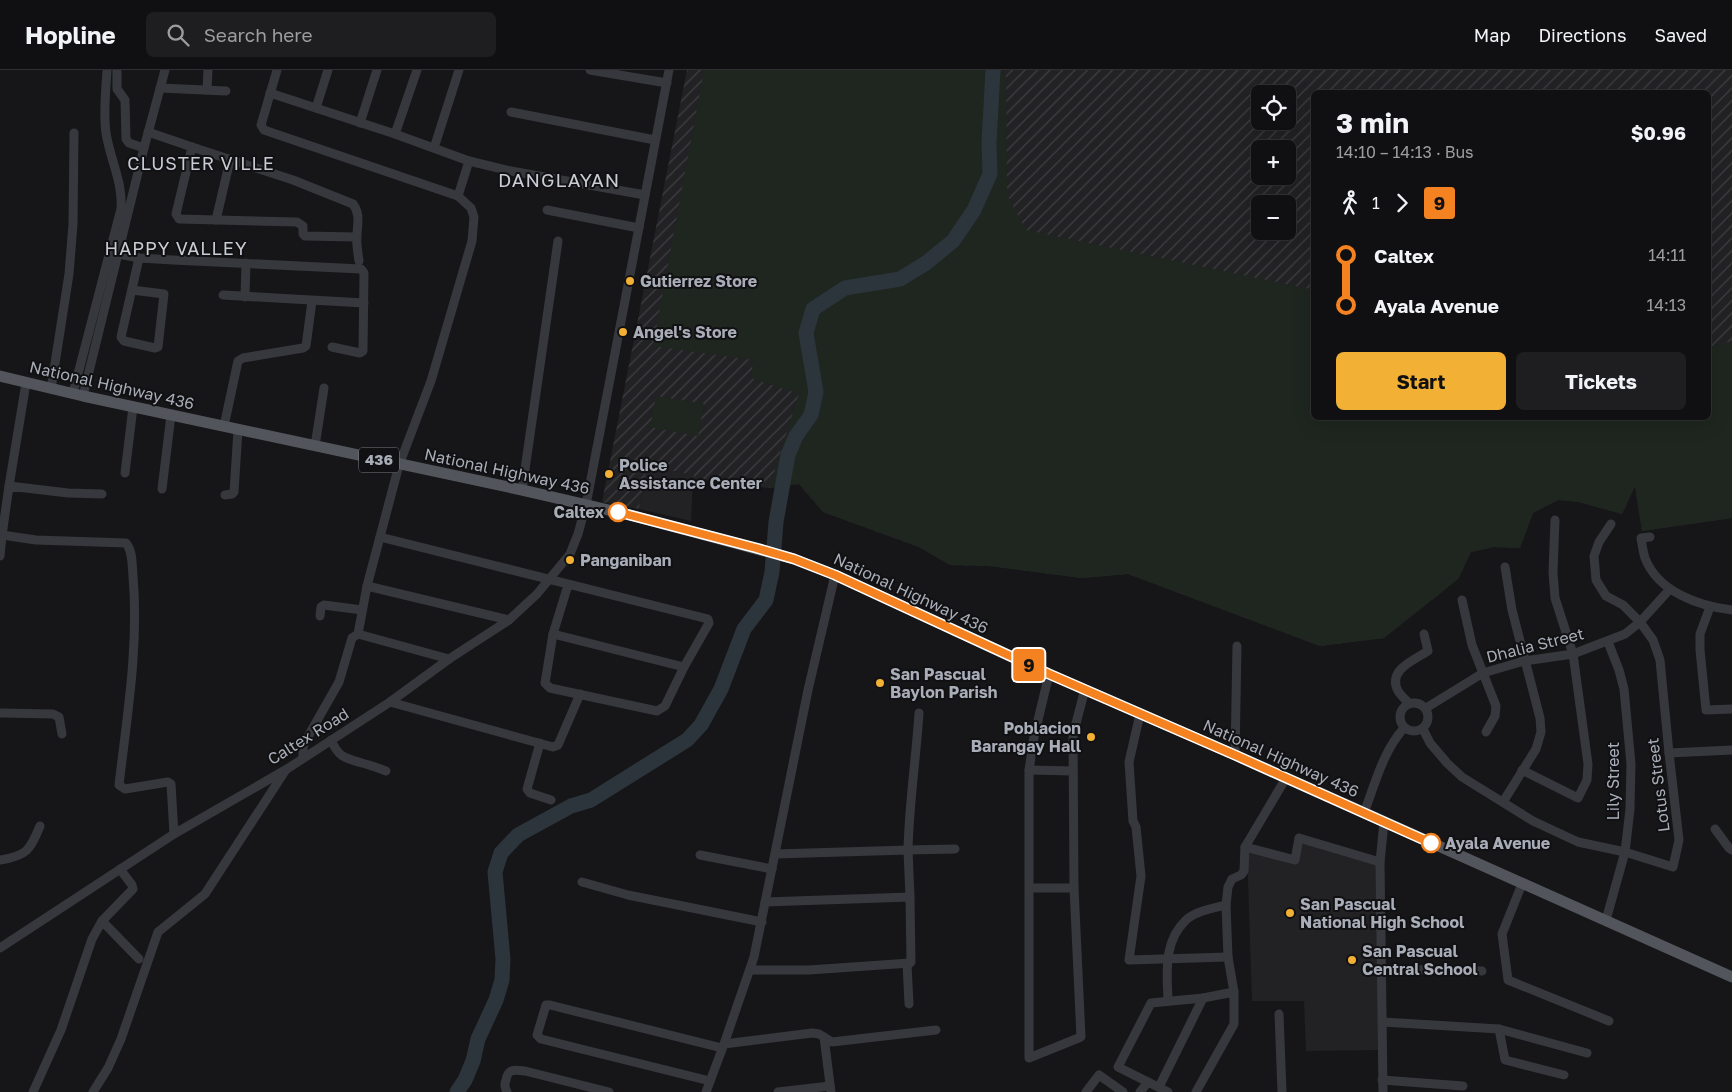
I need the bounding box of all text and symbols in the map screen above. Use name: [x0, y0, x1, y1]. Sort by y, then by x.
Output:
search box: [146, 12, 496, 57]
text: Hopline: [25, 20, 116, 49]
icon: search: [164, 21, 192, 49]
text: Search here: [204, 23, 313, 46]
text: Map: [1474, 24, 1510, 46]
text: Directions: [1538, 24, 1626, 46]
text: Saved: [1654, 24, 1707, 46]
map controls: [1251, 85, 1296, 240]
button: locate: [1251, 85, 1296, 130]
text: 3 min: [1336, 106, 1409, 139]
text: $0.96: [1631, 121, 1686, 144]
button: +: [1251, 140, 1296, 185]
text: 14:10 – 14:13 · Bus: [1336, 142, 1474, 162]
district label: CLUSTER VILLE: [127, 152, 275, 174]
district label: DANGLAYAN: [498, 168, 620, 191]
icon: walk: [1336, 189, 1364, 217]
icon: forward: [1388, 189, 1416, 217]
text: 9: [1434, 192, 1445, 214]
text: 1: [1372, 193, 1380, 213]
button: −: [1251, 195, 1296, 240]
district label: HAPPY VALLEY: [105, 237, 247, 259]
text: Caltex: [1374, 244, 1434, 267]
text: 14:11: [1648, 245, 1686, 265]
place label: Gutierrez Store: [640, 271, 757, 291]
marker: Gutierrez Store: [624, 275, 636, 287]
text: Ayala Avenue: [1374, 294, 1499, 317]
text: 14:13: [1647, 295, 1686, 315]
place label: Angel's Store: [633, 322, 737, 342]
marker: Angel's Store: [617, 326, 629, 338]
button: Start: [1336, 352, 1506, 410]
button: Tickets: [1516, 352, 1686, 410]
street label: National Highway 436: [28, 356, 196, 414]
street label: National Highway 436: [423, 444, 591, 498]
road number: 436: [359, 448, 399, 472]
place label: Police Assistance Center: [619, 455, 762, 493]
marker: Police Assistance Center: [603, 468, 615, 480]
place label: Caltex: [554, 502, 605, 522]
marker: Caltex: [608, 502, 628, 522]
street label: National Highway 436: [830, 548, 992, 638]
place label: Panganiban: [580, 550, 671, 570]
marker: Panganiban: [564, 554, 576, 566]
street label: Dhalia Street: [1484, 623, 1586, 667]
line badge: 9: [1013, 649, 1045, 681]
text: 9: [1023, 654, 1035, 676]
place label: San Pascual Baylon Parish: [890, 664, 998, 702]
marker: San Pascual Baylon Parish: [874, 677, 886, 689]
street label: Caltex Road: [264, 703, 352, 769]
street label: National Highway 436: [1200, 715, 1362, 801]
place label: Poblacion Barangay Hall: [971, 718, 1082, 756]
marker: Poblacion Barangay Hall: [1085, 731, 1097, 743]
street label: Lotus Street: [1642, 737, 1674, 833]
street label: Lily Street: [1603, 742, 1623, 820]
marker: Ayala Avenue: [1421, 833, 1441, 853]
place label: Ayala Avenue: [1445, 833, 1550, 853]
place label: San Pascual National High School: [1300, 894, 1465, 932]
marker: San Pascual National High School: [1284, 907, 1296, 919]
place label: San Pascual Central School: [1362, 941, 1478, 979]
marker: San Pascual Central School: [1346, 954, 1358, 966]

